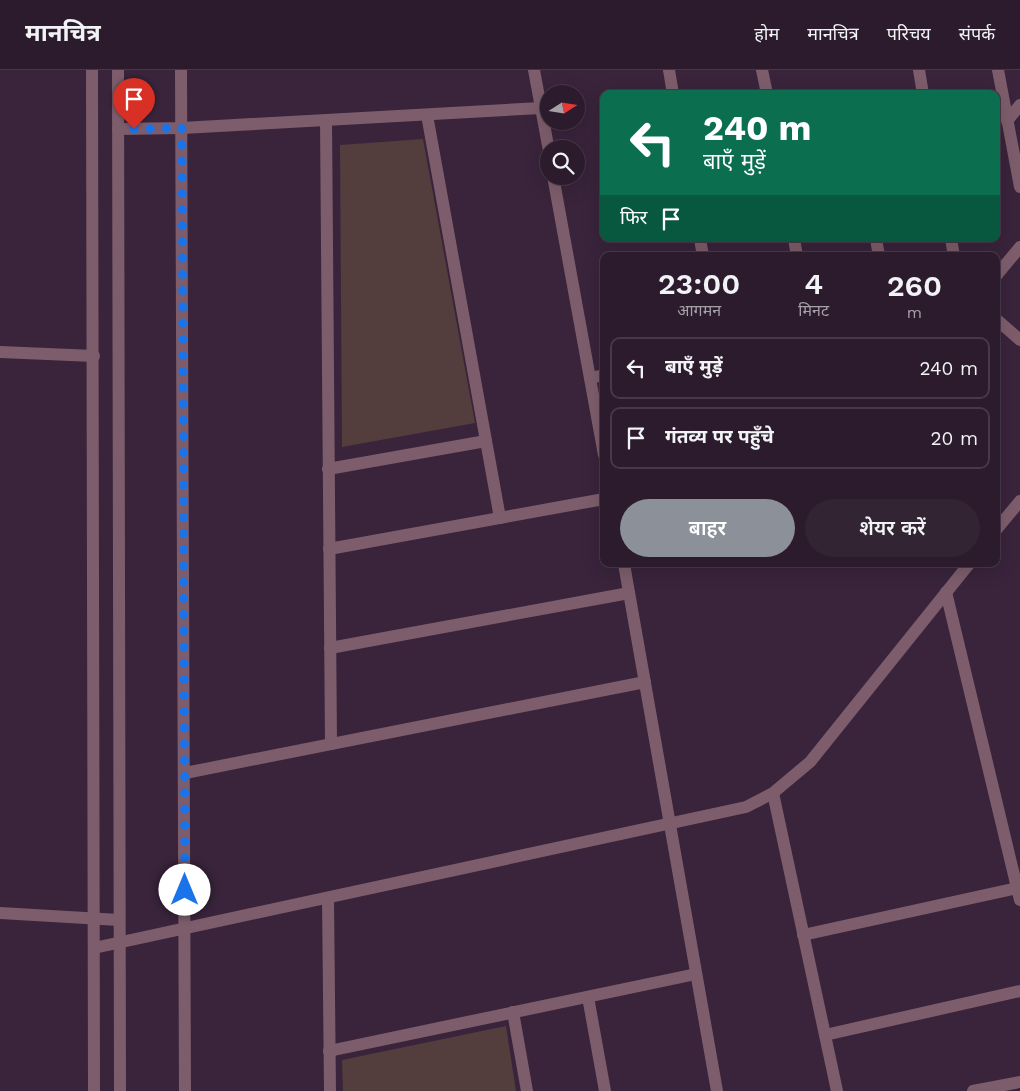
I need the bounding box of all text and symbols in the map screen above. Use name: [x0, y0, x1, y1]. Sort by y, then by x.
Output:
text: मानचित्र: [25, 19, 101, 47]
text: होम: [754, 23, 779, 44]
text: मानचित्र: [807, 23, 859, 44]
text: परिचय: [887, 23, 931, 44]
text: संपर्क: [959, 23, 995, 44]
pin: [113, 78, 155, 129]
icon: arrive: [120, 85, 148, 113]
north arrow: [540, 85, 585, 130]
map controls: [540, 85, 585, 185]
text: 240 m: [703, 107, 812, 149]
icon: left: [620, 110, 685, 175]
button: search: [540, 140, 585, 185]
text: बाएँ मुड़ें: [703, 149, 766, 174]
icon: arrive: [657, 205, 685, 233]
text: फिर: [620, 206, 647, 229]
text: 23:00: [658, 266, 740, 301]
text: 4: [804, 266, 823, 301]
text: 260: [887, 268, 942, 303]
text: आगमन: [677, 301, 721, 320]
text: मिनट: [798, 301, 829, 320]
text: m: [907, 303, 922, 322]
icon: left: [622, 354, 650, 382]
text: बाएँ मुड़ें: [665, 355, 723, 378]
text: 240 m: [919, 357, 978, 380]
icon: arrive: [622, 424, 650, 452]
text: गंतव्य पर पहुँचे: [665, 425, 774, 448]
text: 20 m: [931, 427, 978, 450]
button: बाहर: [620, 499, 795, 557]
button: शेयर करें: [805, 499, 980, 557]
position arrow: [158, 863, 210, 915]

